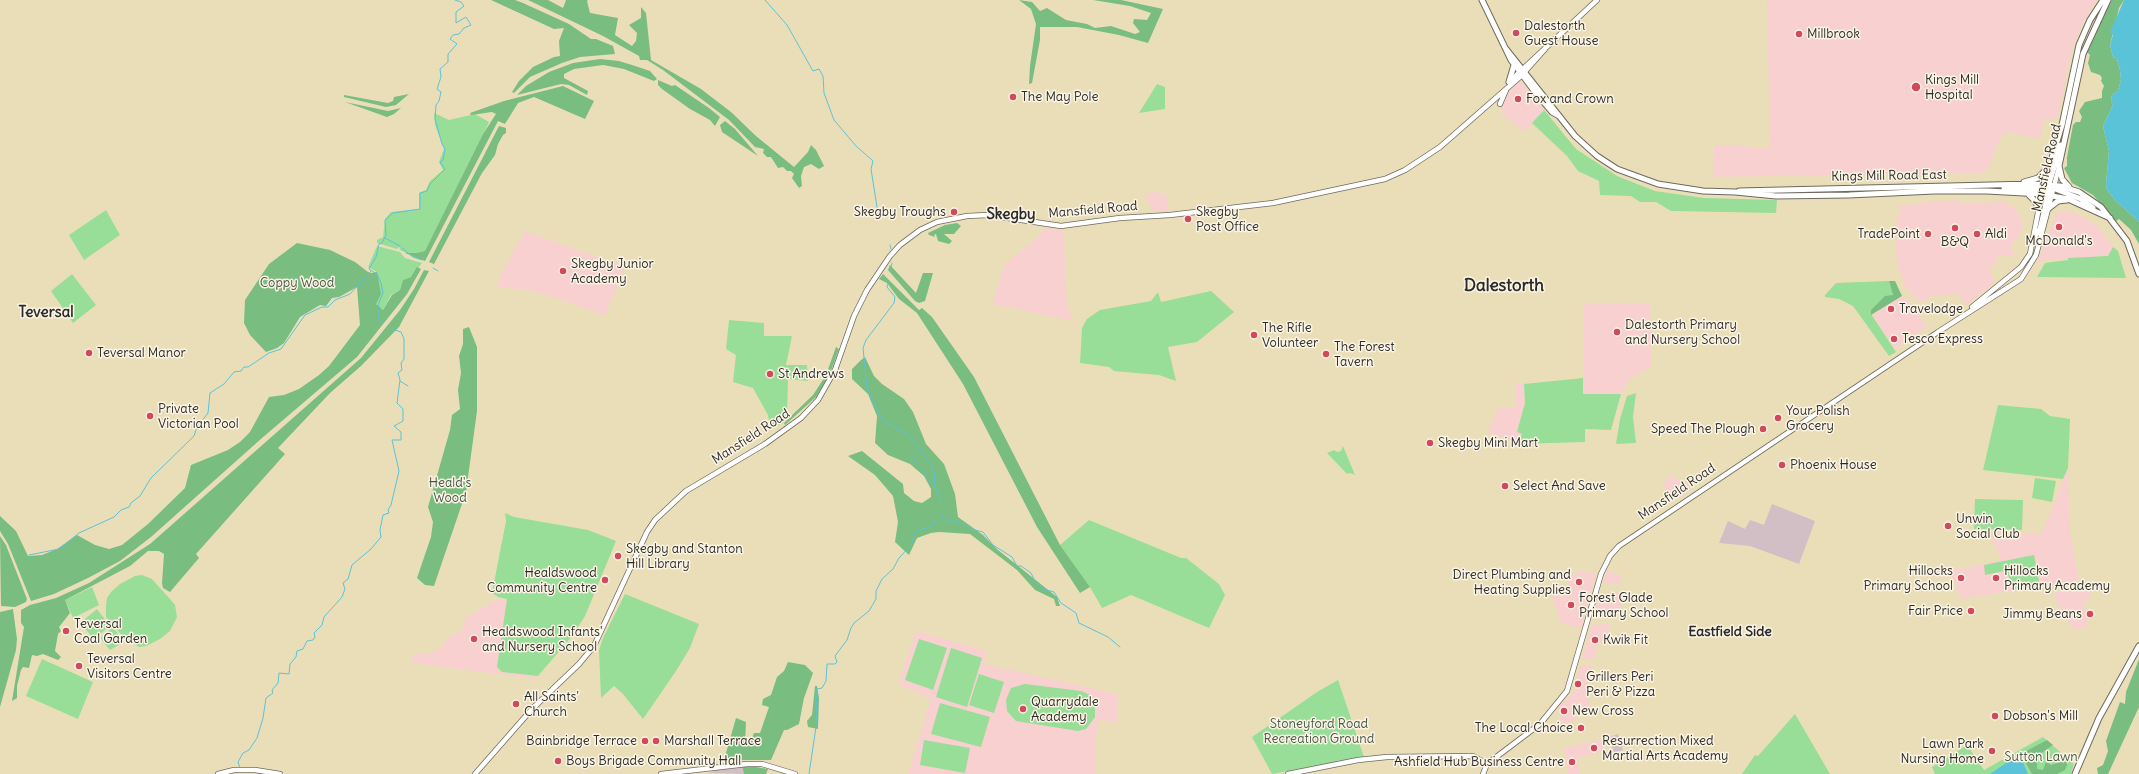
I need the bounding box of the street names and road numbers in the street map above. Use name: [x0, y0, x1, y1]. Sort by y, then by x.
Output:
street label: Mansfield Road: [2029, 123, 2065, 213]
street label: Kings Mill Road East: [1831, 167, 1947, 185]
street label: Mansfield Road: [1048, 198, 1138, 222]
street label: Mansfield Road: [709, 406, 793, 468]
street label: Mansfield Road: [1635, 460, 1719, 524]

